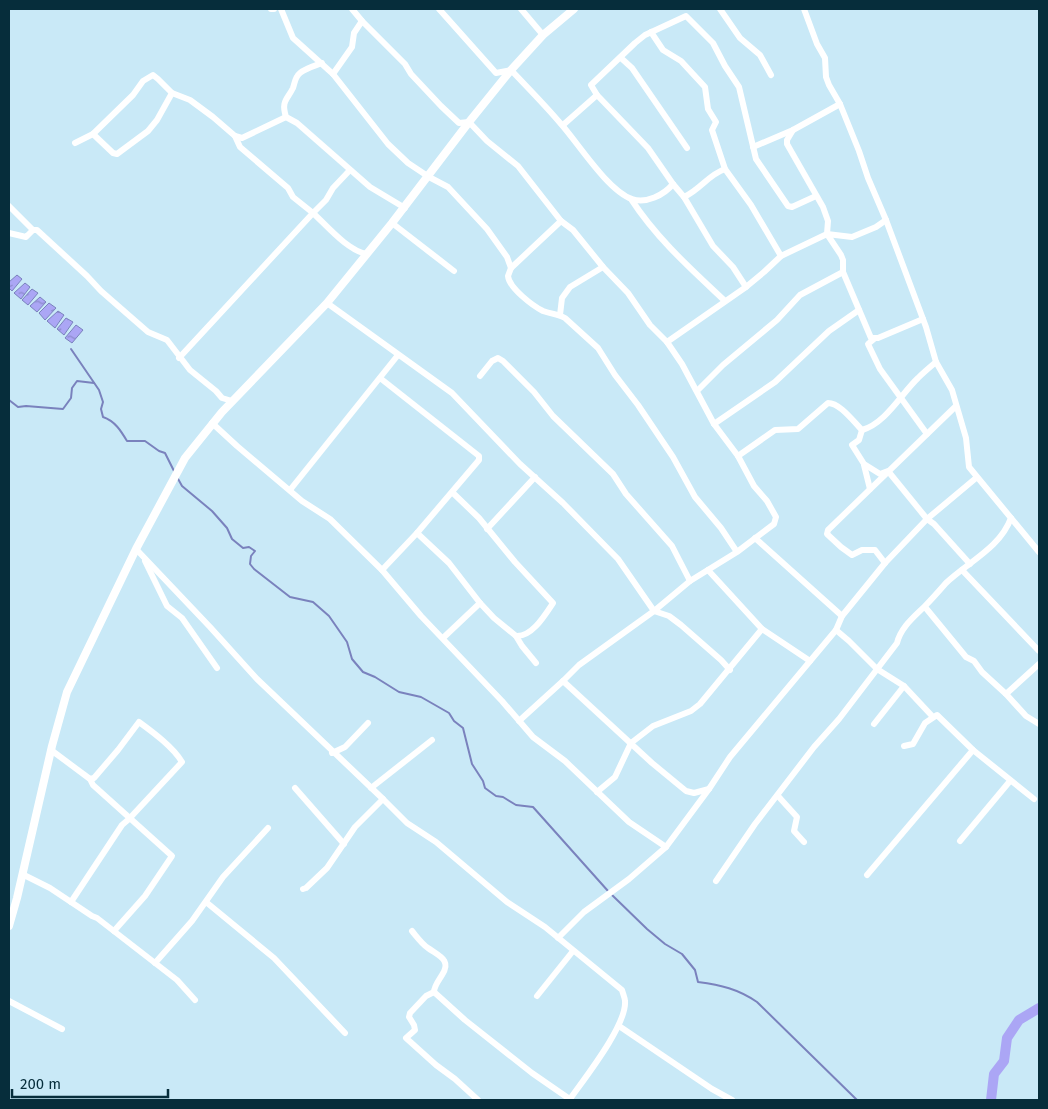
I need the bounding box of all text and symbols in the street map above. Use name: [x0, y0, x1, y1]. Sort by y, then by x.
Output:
scale bar: [12, 1066, 169, 1098]
text: 200 m: [20, 1075, 61, 1093]

